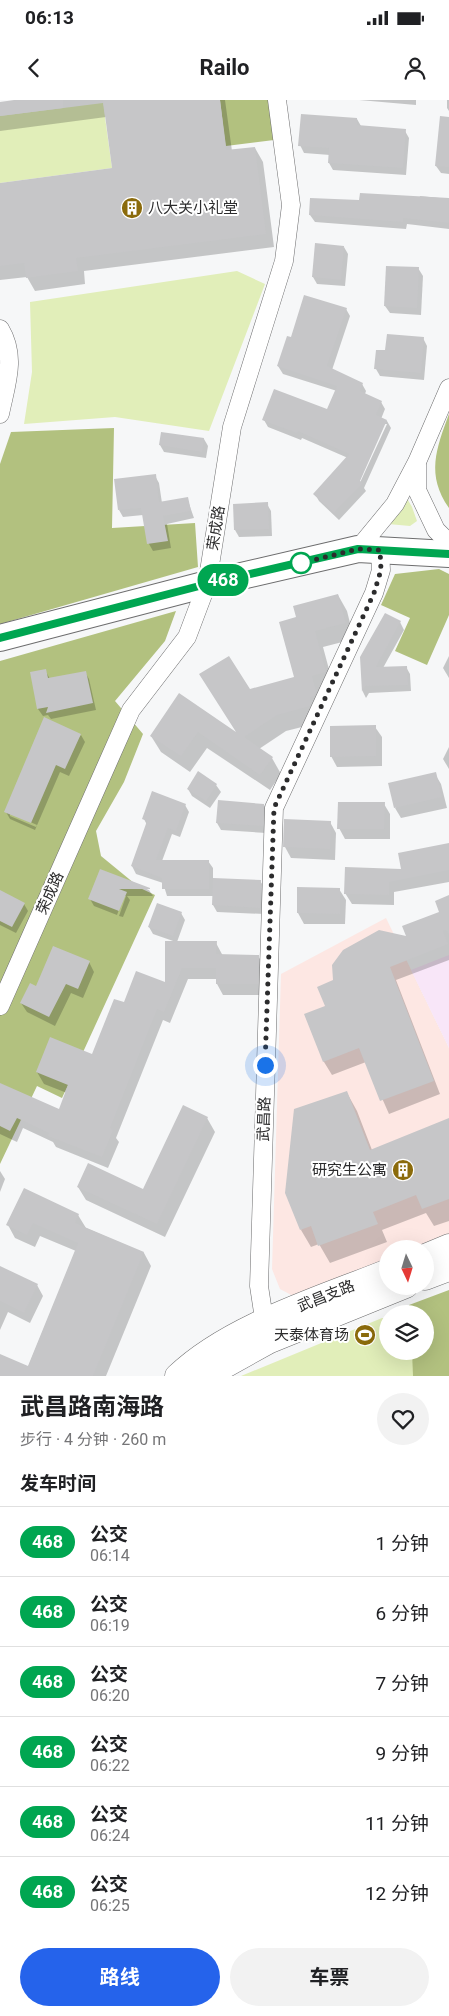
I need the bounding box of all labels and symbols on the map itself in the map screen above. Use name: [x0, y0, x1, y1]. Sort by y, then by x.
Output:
building icon: 八大关小礼堂: [120, 196, 144, 220]
place label: 八大关小礼堂: [148, 199, 238, 217]
street label: 荣成路: [204, 504, 228, 552]
unlabelled marker: [290, 552, 312, 574]
line badge: 468: [194, 564, 252, 596]
street label: 荣成路: [33, 869, 67, 917]
your location: [253, 1053, 278, 1078]
street label: 武昌路: [254, 1096, 274, 1142]
building icon: 研究生公寓: [391, 1158, 415, 1182]
place label: 研究生公寓: [312, 1161, 387, 1179]
north arrow: [379, 1240, 434, 1295]
street label: 武昌支路: [295, 1276, 357, 1316]
sports icon: 天泰体育场: [353, 1323, 377, 1347]
place label: 天泰体育场: [274, 1326, 349, 1344]

